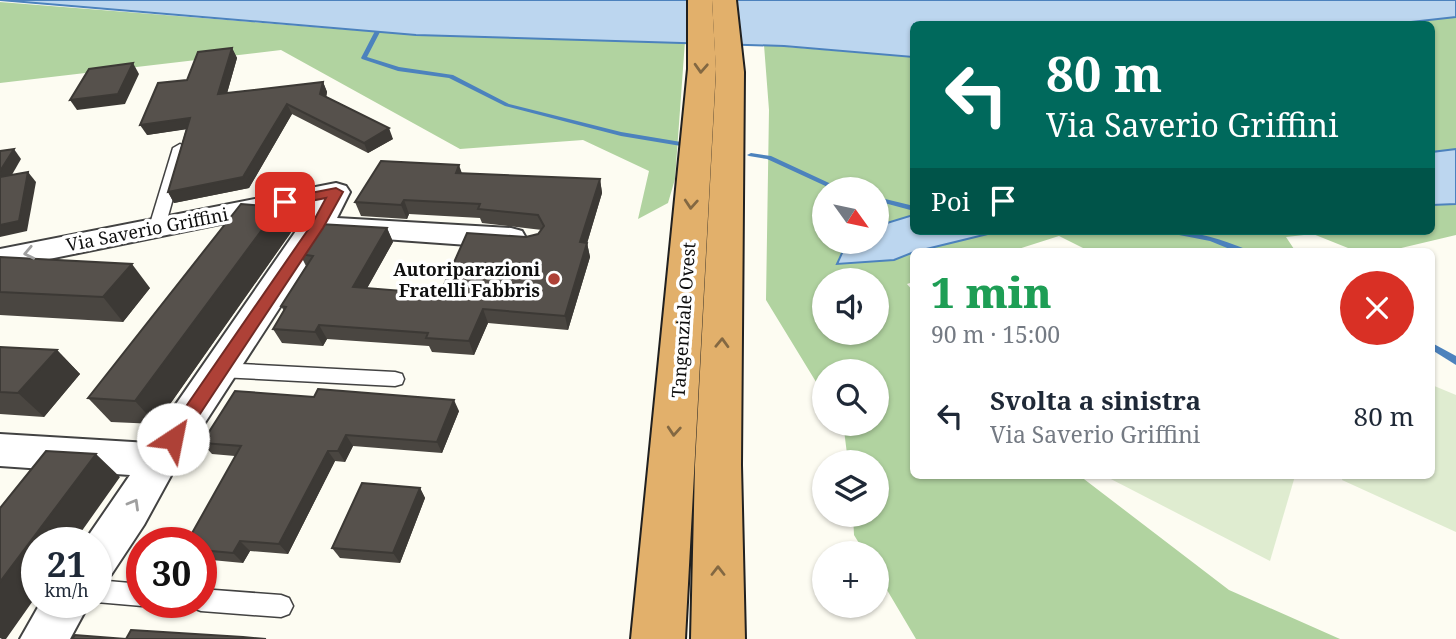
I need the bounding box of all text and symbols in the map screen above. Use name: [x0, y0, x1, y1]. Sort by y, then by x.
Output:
text: 80 m: [1046, 40, 1162, 106]
icon: left: [931, 49, 1022, 140]
one-way arrow: [694, 63, 709, 74]
text: Via Saverio Griffini: [1046, 103, 1338, 146]
pin: [255, 172, 315, 232]
north arrow: [812, 177, 889, 254]
map controls: [812, 177, 889, 618]
icon: arrive: [984, 182, 1022, 220]
icon: arrive: [266, 183, 304, 221]
text: Poi: [931, 183, 970, 219]
one-way arrow: [684, 199, 699, 210]
street label: Via Saverio Griffini: [64, 201, 230, 256]
street label: Tangenziale Ovest: [666, 241, 700, 399]
one-way arrow: [23, 244, 35, 259]
place label: Autoriparazioni Fratelli Fabbris: [393, 257, 541, 302]
text: 1 min: [931, 263, 1052, 320]
button: sound: [812, 268, 889, 345]
marker: Autoriparazioni Fratelli Fabbris: [546, 271, 562, 287]
button: close: [1340, 271, 1414, 345]
text: 90 m · 15:00: [931, 318, 1060, 350]
one-way arrow: [715, 338, 730, 349]
button: search: [812, 359, 889, 436]
text: Svolta a sinistra: [990, 382, 1201, 418]
icon: left: [931, 397, 969, 435]
text: 80 m: [1354, 398, 1414, 434]
position arrow: [136, 402, 210, 476]
text: Via Saverio Griffini: [990, 418, 1200, 450]
one-way arrow: [667, 426, 682, 437]
button: layers: [812, 450, 889, 527]
one-way arrow: [126, 499, 139, 512]
speed limit sign: 30: [126, 527, 217, 618]
text: 21: [47, 540, 86, 587]
button: +: [812, 541, 889, 618]
one-way arrow: [710, 565, 726, 576]
text: km/h: [44, 578, 89, 602]

